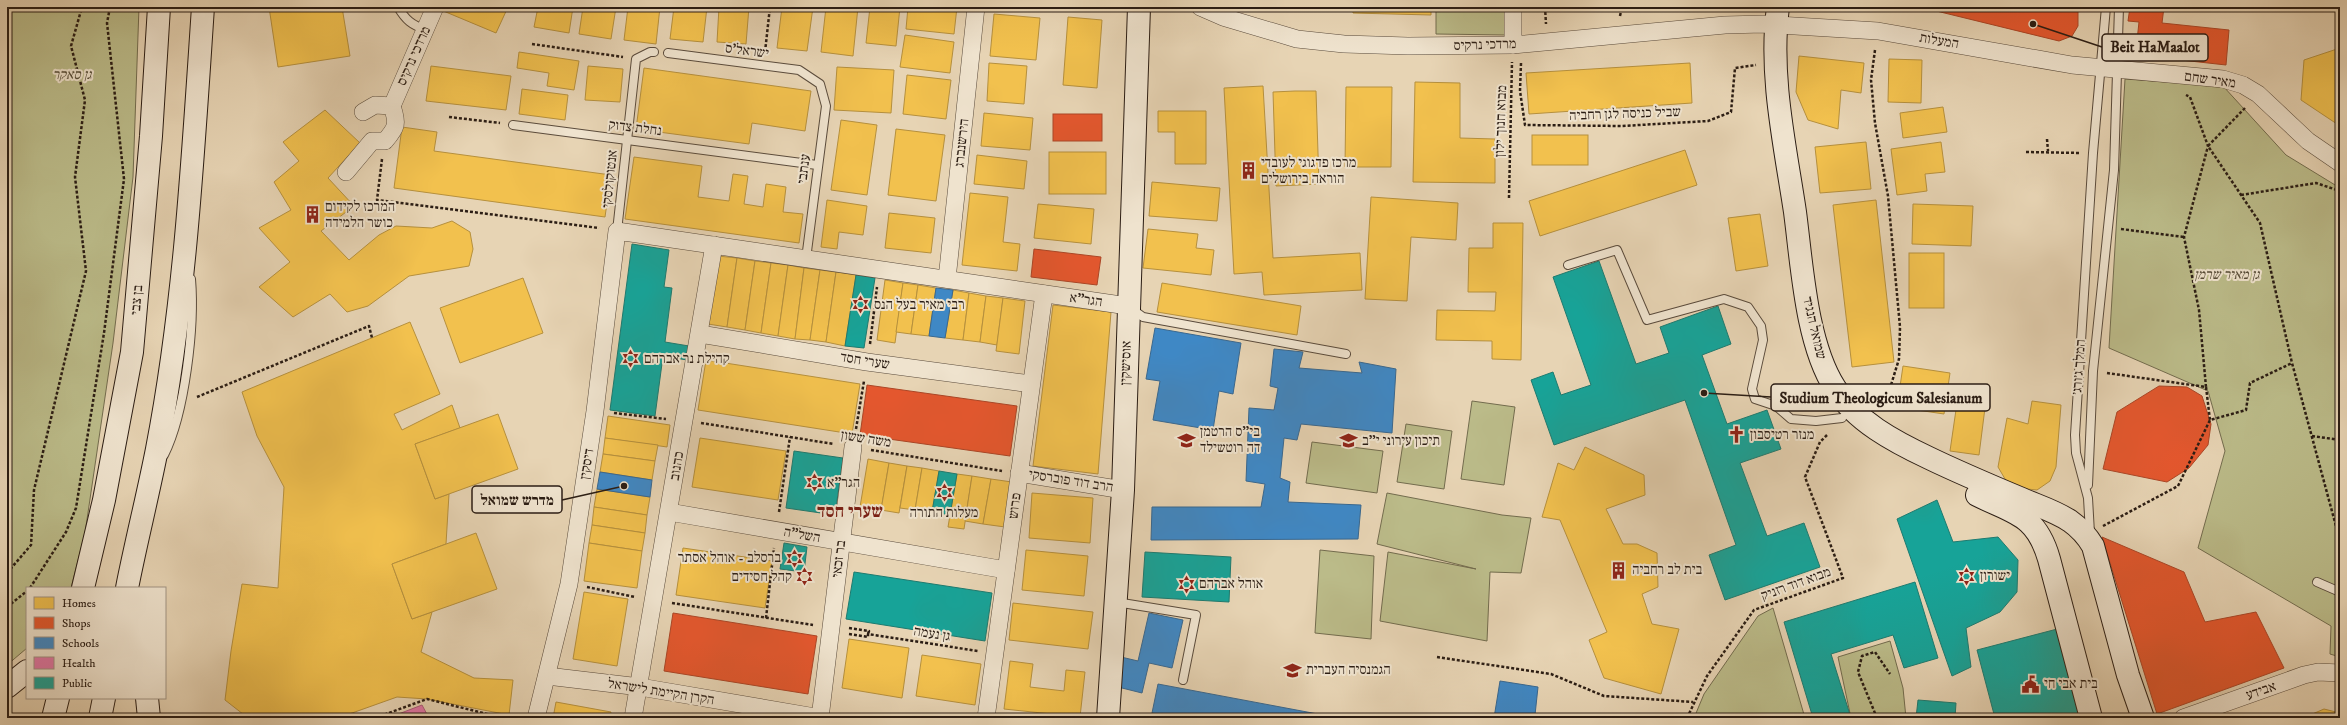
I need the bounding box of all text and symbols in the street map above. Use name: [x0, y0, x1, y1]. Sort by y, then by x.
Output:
street label: מרדכי נרקיס: [393, 24, 435, 88]
street label: המעלות: [1918, 29, 1960, 53]
callout: Beit HaMaalot: [2102, 34, 2208, 61]
street label: מרדכי נרקיס: [1453, 35, 1517, 55]
text: Beit HaMaalot: [2110, 38, 2200, 57]
street label: ישראל'ס: [724, 39, 770, 63]
park label: גן סאקר: [52, 66, 93, 84]
street label: מאיר שחם: [2183, 67, 2237, 93]
street label: מבוא חנוך ילון: [1491, 85, 1511, 157]
street label: שביל כניסה לגן רחביה: [1569, 103, 1682, 125]
street label: נחלת צדוק: [607, 116, 663, 140]
street label: הירשנברג: [950, 118, 974, 168]
street label: אנטוקולסקי: [598, 149, 622, 209]
street label: ענתבי: [793, 153, 815, 185]
place label: מרכז פדגוגי לעובדי הוראה בירושלים: [1261, 154, 1356, 188]
building icon: מרכז פדגוגי לעובדי הוראה בירושלים: [1238, 161, 1258, 181]
place label: המרכז לקידום כושר הלמידה: [325, 198, 395, 232]
building icon: המרכז לקידום כושר הלמידה: [302, 205, 322, 225]
park label: גן מאיר שרמן: [2194, 266, 2261, 284]
street label: בן צבי: [127, 284, 147, 316]
street label: הגר"א: [1068, 289, 1104, 311]
synagogue icon: רבי מאיר בעל הנס: [851, 295, 871, 315]
street label: שמואל הנגיד: [1798, 295, 1830, 362]
place label: רבי מאיר בעל הנס: [874, 296, 965, 314]
street label: המלך ג׳ורג׳: [2068, 339, 2090, 395]
street label: אוסישקין: [1116, 340, 1136, 386]
street label: שערי חסד: [839, 348, 891, 374]
synagogue icon: קהילת נר אברהם: [621, 349, 641, 369]
place label: קהילת נר אברהם: [644, 350, 730, 368]
callout: Studium Theologicum Salesianum: [1771, 384, 1990, 411]
text: Studium Theologicum Salesianum: [1779, 389, 1983, 408]
place label: בי"ס הרטמן דה רוטשילד: [1200, 423, 1260, 457]
church icon: מנזר רטיסבון: [1727, 425, 1747, 445]
street label: משה ששון: [840, 426, 892, 452]
place label: מנזר רטיסבון: [1750, 426, 1814, 444]
school or university icon: בי"ס הרטמן דה רוטשילד: [1177, 430, 1197, 450]
school or university icon: תיכון עירוני י"ב: [1339, 431, 1359, 451]
place label: תיכון עירוני י"ב: [1362, 432, 1440, 450]
street label: דיסקין: [576, 447, 598, 481]
street label: כהנוב: [666, 450, 688, 482]
street label: הרב דוד פוברסקי: [1027, 465, 1115, 497]
synagogue icon: הגר"א: [804, 473, 824, 493]
place label: הגר"א: [827, 474, 860, 492]
synagogue icon: מעלות התורה: [934, 483, 954, 503]
callout: מדרש שמואל: [472, 486, 562, 513]
text: מדרש שמואל: [480, 491, 554, 510]
street label: פרוש: [1004, 492, 1026, 520]
district label: שערי חסד: [817, 501, 883, 523]
place label: מעלות התורה: [910, 504, 978, 522]
street label: השל"ה: [782, 523, 822, 547]
street label: בר זכאי: [828, 539, 850, 579]
synagogue icon: ברסלב - אוהל אסתר: [784, 548, 804, 568]
place label: ברסלב - אוהל אסתר: [678, 549, 781, 567]
building icon: בית לב רחביה: [1609, 560, 1629, 580]
place label: בית לב רחביה: [1632, 561, 1702, 579]
street label: מבוא דוד רזניק: [1758, 563, 1834, 605]
synagogue icon: ישורון: [1957, 566, 1977, 586]
synagogue icon: קהל חסידים: [795, 567, 815, 587]
place label: ישורון: [1980, 567, 2010, 585]
place label: קהל חסידים: [732, 568, 792, 586]
synagogue icon: אוהל אברהם: [1176, 574, 1196, 594]
place label: אוהל אברהם: [1199, 575, 1263, 593]
legend: [26, 587, 166, 699]
text: Homes: [62, 596, 96, 611]
text: Shops: [62, 616, 90, 631]
street label: גן נעמה: [912, 622, 952, 646]
text: Schools: [62, 636, 99, 651]
text: Health: [62, 656, 96, 671]
school or university icon: הגמנסיה העברית: [1283, 660, 1303, 680]
place label: הגמנסיה העברית: [1306, 661, 1391, 679]
public building icon: בית אבי חי: [2021, 674, 2041, 694]
street label: הקרן הקיימת לישראל: [606, 675, 716, 709]
place label: בית אבי חי: [2044, 675, 2098, 693]
text: Public: [62, 676, 92, 691]
street label: אבידע: [2243, 677, 2279, 705]

